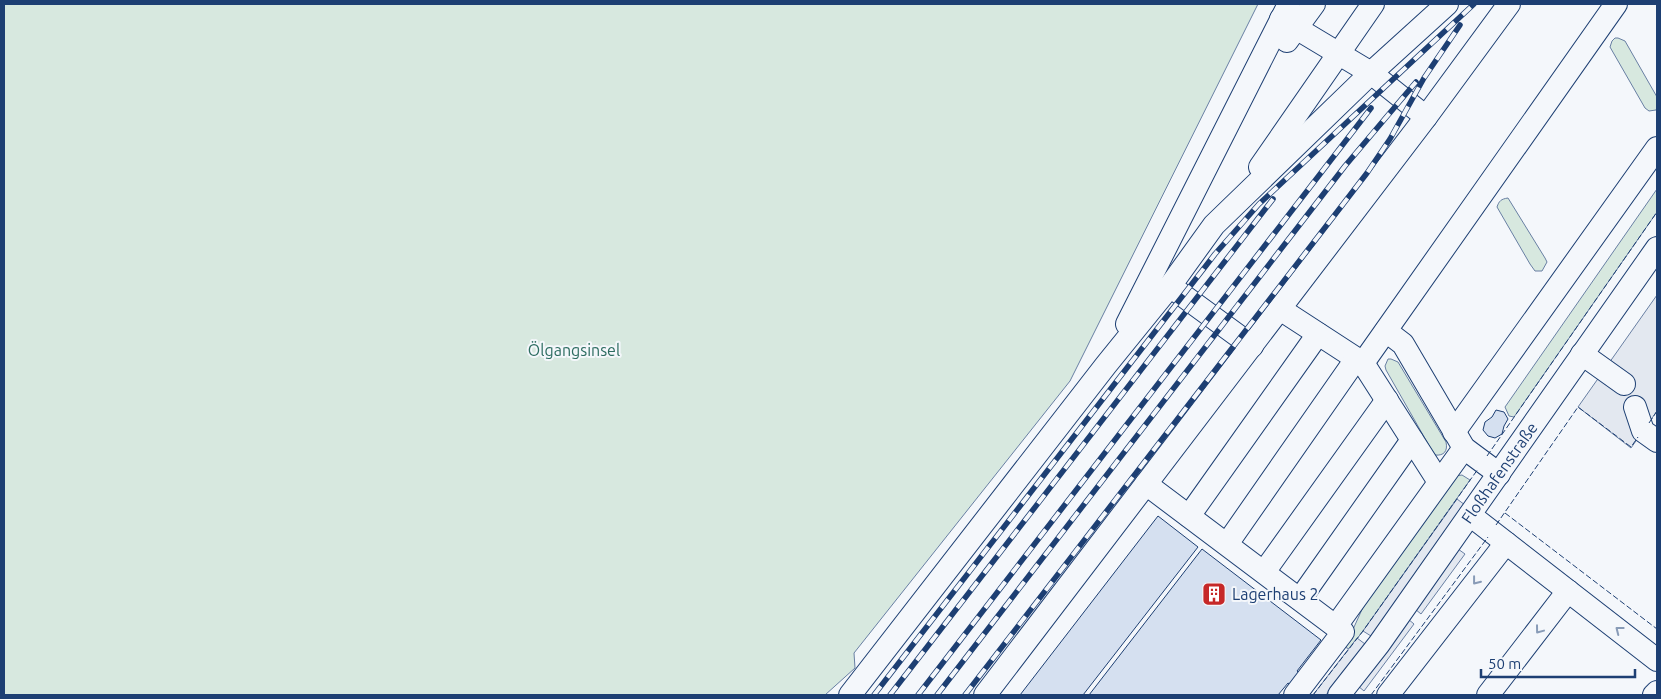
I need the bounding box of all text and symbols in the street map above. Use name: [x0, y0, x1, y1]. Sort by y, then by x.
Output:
park label: Ölgangsinsel: [528, 341, 620, 359]
street label: Floßhafenstraße: [1458, 419, 1541, 527]
one-way arrow: [1474, 575, 1482, 584]
building icon: Lagerhaus 2: [1201, 581, 1227, 607]
place label: Lagerhaus 2: [1232, 585, 1319, 603]
one-way arrow: [1536, 624, 1544, 633]
one-way arrow: [1615, 627, 1625, 636]
scale bar: [1481, 646, 1635, 678]
text: 50 m: [1488, 655, 1521, 672]

